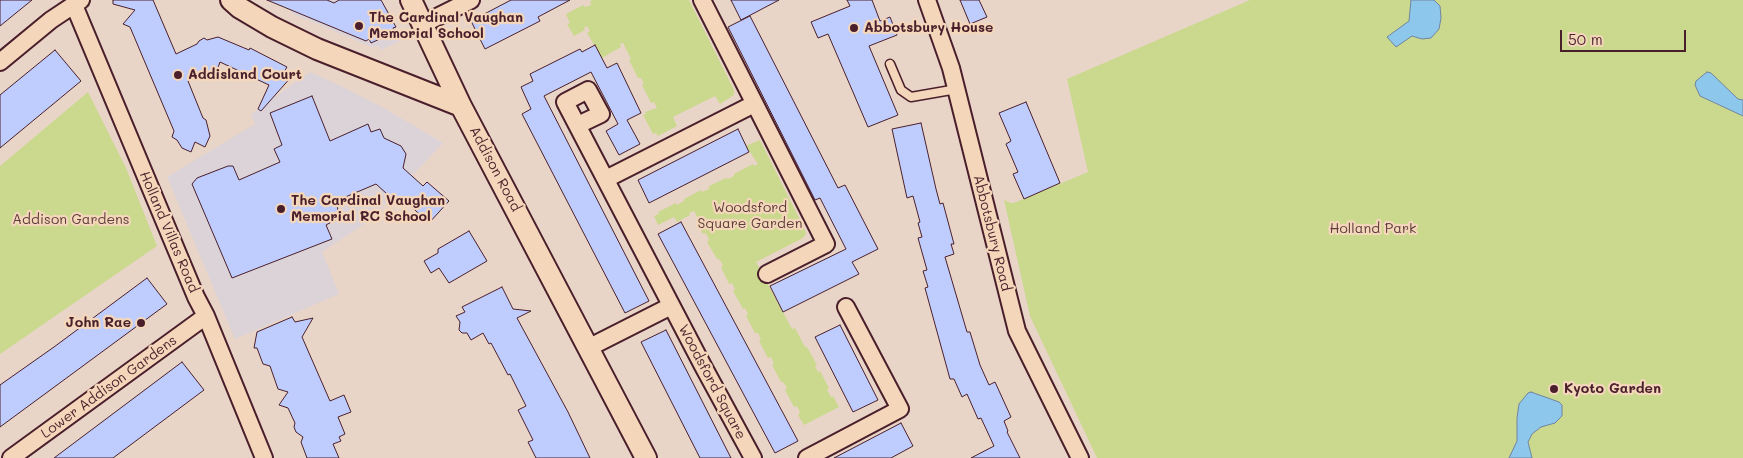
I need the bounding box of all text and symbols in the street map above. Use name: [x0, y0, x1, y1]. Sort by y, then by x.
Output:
place label: The Cardinal Vaughan Memorial School: [369, 10, 523, 42]
marker: The Cardinal Vaughan Memorial School: [353, 20, 365, 32]
place label: Abbotsbury House: [864, 20, 993, 36]
scale bar: [1563, 20, 1689, 52]
marker: Abbotsbury House: [848, 22, 860, 34]
text: 50 m: [1568, 29, 1603, 49]
place label: Addisland Court: [188, 67, 302, 83]
marker: Addisland Court: [172, 69, 184, 81]
street label: Addison Road: [466, 124, 524, 214]
street label: Holland Villas Road: [136, 169, 202, 295]
street label: Abbotsbury Road: [969, 173, 1015, 293]
place label: The Cardinal Vaughan Memorial RC School: [291, 193, 445, 226]
park label: Woodsford Square Garden: [698, 200, 802, 232]
marker: The Cardinal Vaughan Memorial RC School: [275, 203, 287, 215]
park label: Addison Gardens: [12, 212, 130, 228]
park label: Holland Park: [1330, 221, 1416, 237]
place label: John Rae: [65, 315, 131, 331]
marker: John Rae: [135, 317, 147, 329]
street label: Woodsford Square: [675, 322, 749, 442]
street label: Lower Addison Gardens: [38, 332, 180, 442]
place label: Kyoto Garden: [1564, 381, 1661, 397]
marker: Kyoto Garden: [1548, 383, 1560, 395]

